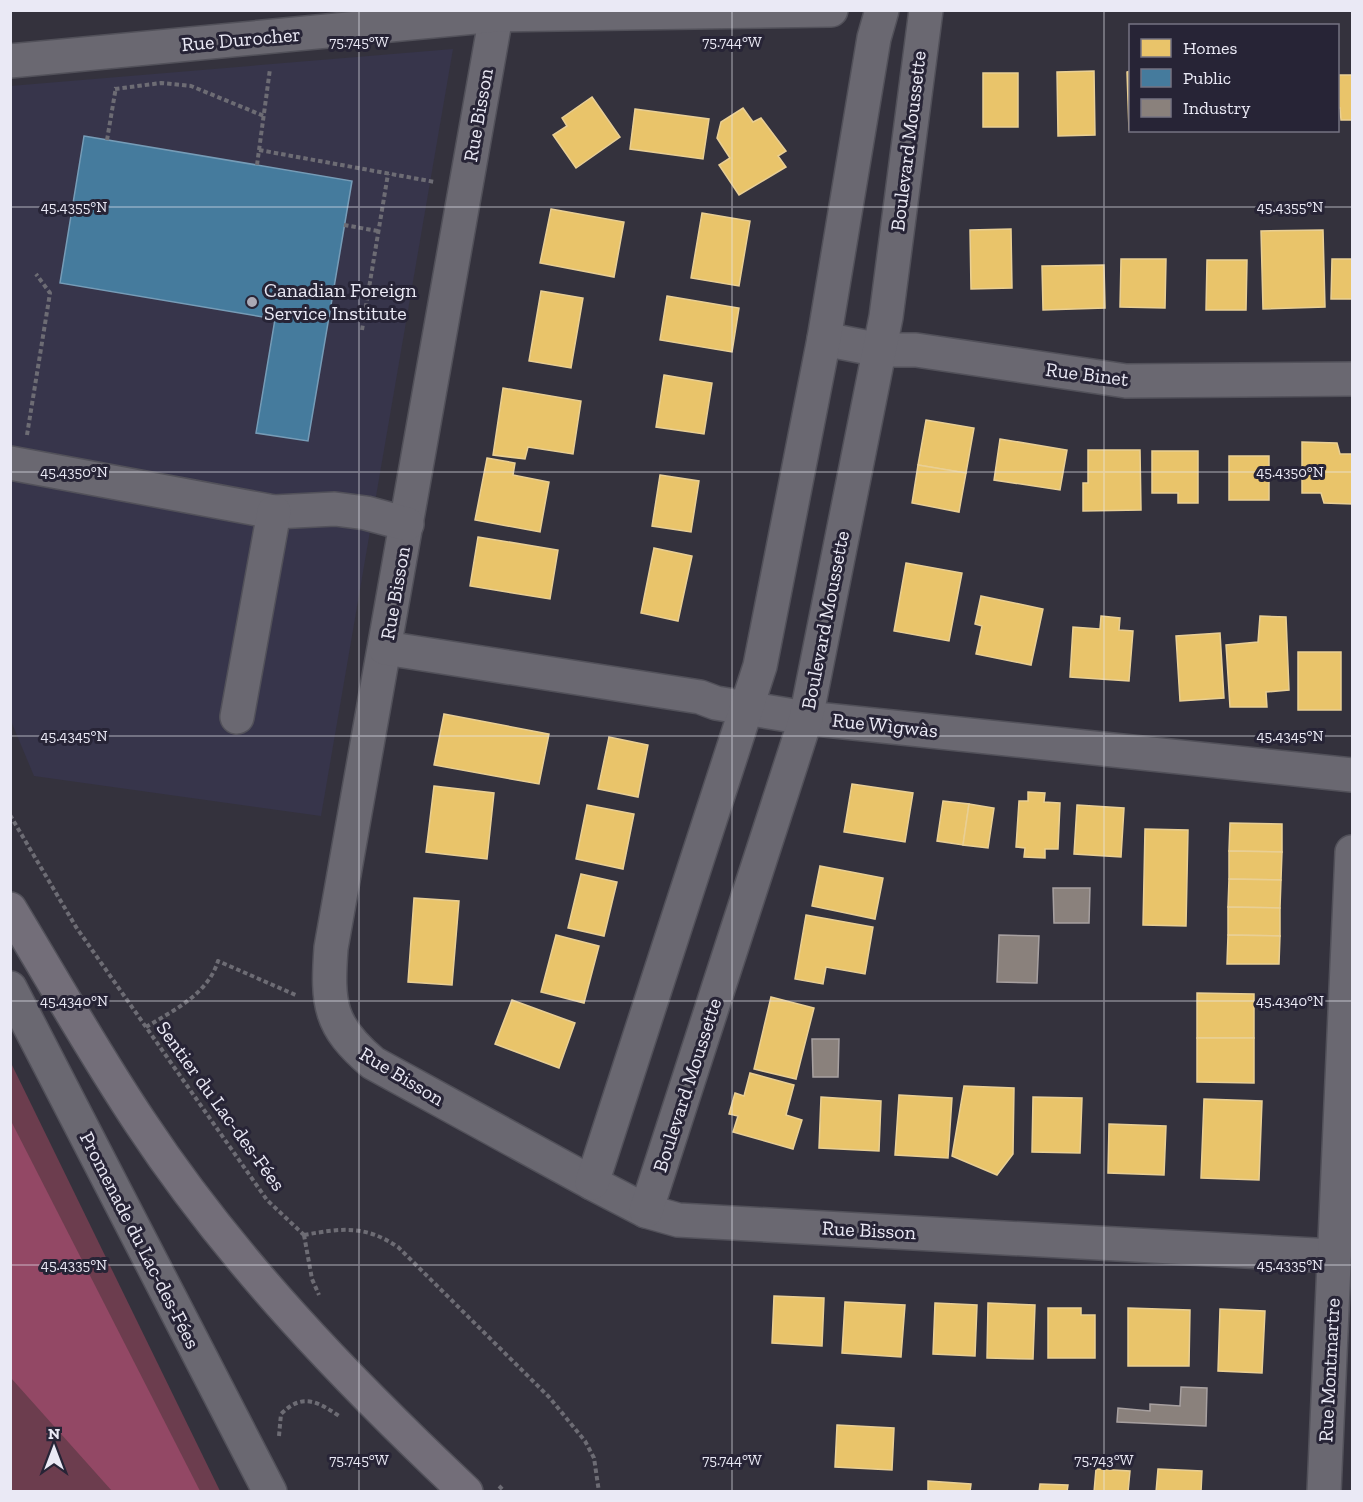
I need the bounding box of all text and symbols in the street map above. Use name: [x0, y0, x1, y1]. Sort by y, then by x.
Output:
street label: Rue Durocher: [180, 22, 302, 56]
legend: [1129, 24, 1339, 132]
text: 75.745°W: [329, 33, 389, 51]
text: 75.744°W: [702, 33, 762, 51]
text: Homes: [1183, 37, 1237, 59]
street label: Boulevard Moussette: [885, 49, 931, 233]
street label: Rue Bisson: [458, 66, 498, 164]
text: Public: [1183, 67, 1231, 89]
text: Industry: [1183, 97, 1251, 119]
text: 45.4355°N: [41, 198, 107, 216]
text: 45.4355°N: [1257, 198, 1323, 216]
place label: Canadian Foreign Service Institute: [264, 278, 417, 325]
marker: Canadian Foreign Service Institute: [245, 295, 259, 309]
street label: Rue Binet: [1044, 357, 1130, 391]
text: 45.4350°N: [40, 463, 108, 481]
text: 45.4350°N: [1256, 463, 1324, 481]
street label: Boulevard Moussette: [796, 529, 854, 711]
street label: Rue Bisson: [375, 544, 415, 642]
street label: Rue Wìgwàs: [831, 708, 939, 742]
text: 45.4345°N: [40, 727, 108, 745]
text: 45.4345°N: [1256, 727, 1324, 745]
text: 45.4340°N: [40, 992, 108, 1010]
text: 45.4340°N: [1256, 992, 1324, 1010]
street label: Boulevard Moussette: [648, 995, 726, 1175]
street label: Sentier du Lac-des-Fées: [151, 1016, 291, 1196]
street label: Rue Bisson: [355, 1041, 449, 1111]
street label: Promenade du Lac-des-Fées: [75, 1128, 205, 1352]
street label: Rue Bisson: [821, 1216, 917, 1244]
text: 45.4335°N: [41, 1256, 107, 1274]
text: 45.4335°N: [1257, 1256, 1323, 1274]
street label: Rue Montmartre: [1313, 1297, 1345, 1443]
north arrow: [24, 1418, 84, 1478]
text: N: [48, 1424, 60, 1443]
text: 75.745°W: [329, 1451, 389, 1469]
text: 75.744°W: [702, 1451, 762, 1469]
text: 75.743°W: [1074, 1451, 1134, 1469]

